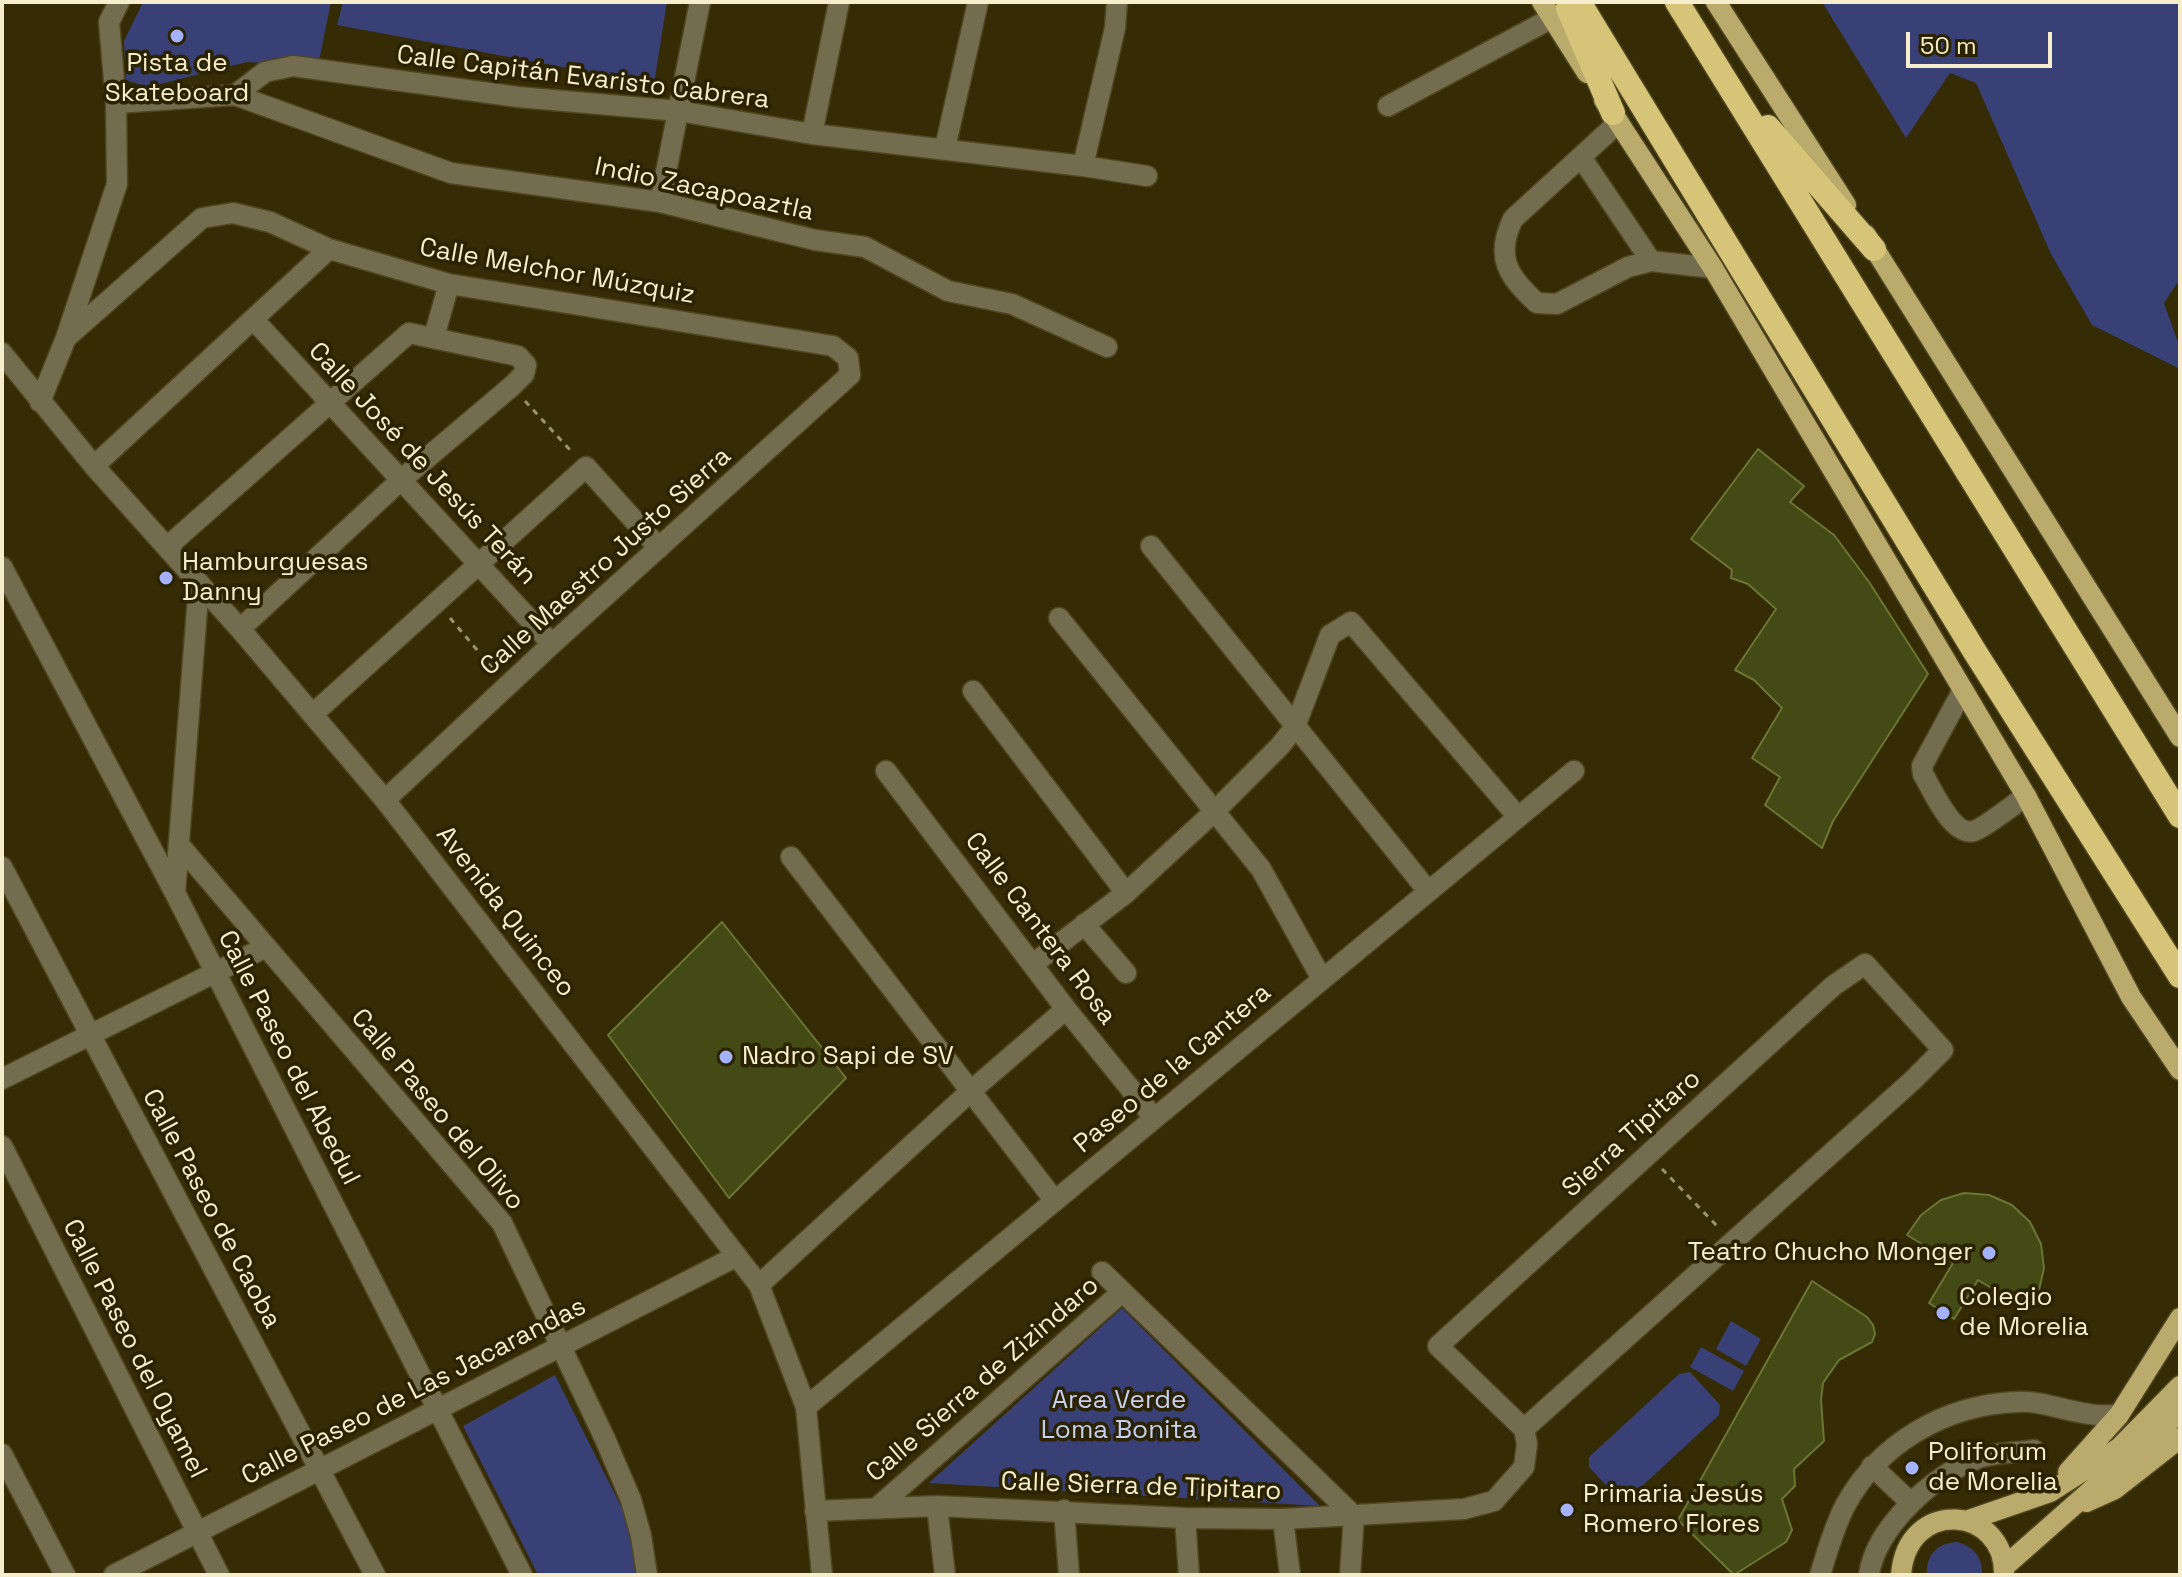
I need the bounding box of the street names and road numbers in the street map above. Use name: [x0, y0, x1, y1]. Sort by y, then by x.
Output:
street label: Calle Capitán Evaristo Cabrera: [395, 40, 771, 116]
street label: Indio Zacapoaztla: [592, 152, 816, 228]
street label: Calle Melchor Múzquiz: [417, 232, 697, 312]
street label: Calle José de Jesús Terán: [301, 336, 543, 592]
street label: Calle Maestro Justo Sierra: [474, 441, 738, 683]
street label: Avenida Quinceo: [429, 820, 581, 1004]
street label: Calle Cantera Rosa: [958, 827, 1122, 1031]
street label: Calle Paseo del Abedul: [210, 926, 366, 1190]
street label: Paseo de la Cantera: [1068, 978, 1278, 1160]
street label: Calle Paseo del Olivo: [344, 1003, 530, 1217]
street label: Sierra Tipitaro: [1556, 1064, 1708, 1204]
street label: Calle Paseo de Caoba: [135, 1084, 287, 1334]
street label: Calle Paseo del Oyamel: [55, 1214, 213, 1484]
street label: Calle Sierra de Zizindaro: [860, 1270, 1106, 1490]
street label: Calle Paseo de Las Jacarandas: [237, 1291, 591, 1493]
street label: Calle Sierra de Tipitaro: [1000, 1467, 1282, 1507]

